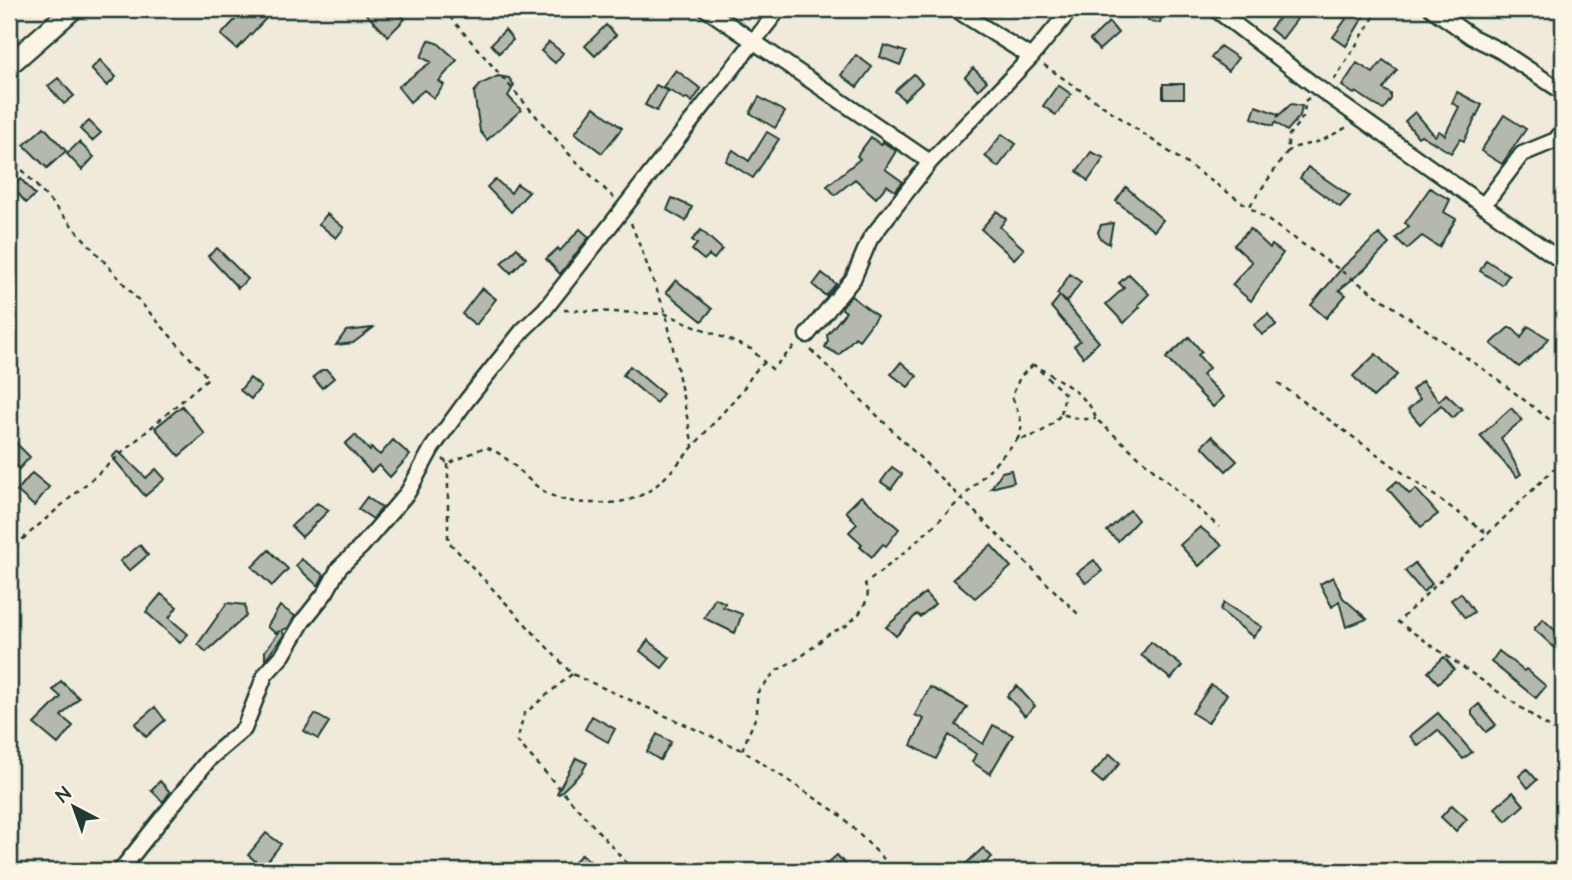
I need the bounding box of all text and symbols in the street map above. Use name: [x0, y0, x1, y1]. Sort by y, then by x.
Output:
north arrow: [38, 772, 108, 842]
text: N: [50, 781, 77, 809]

